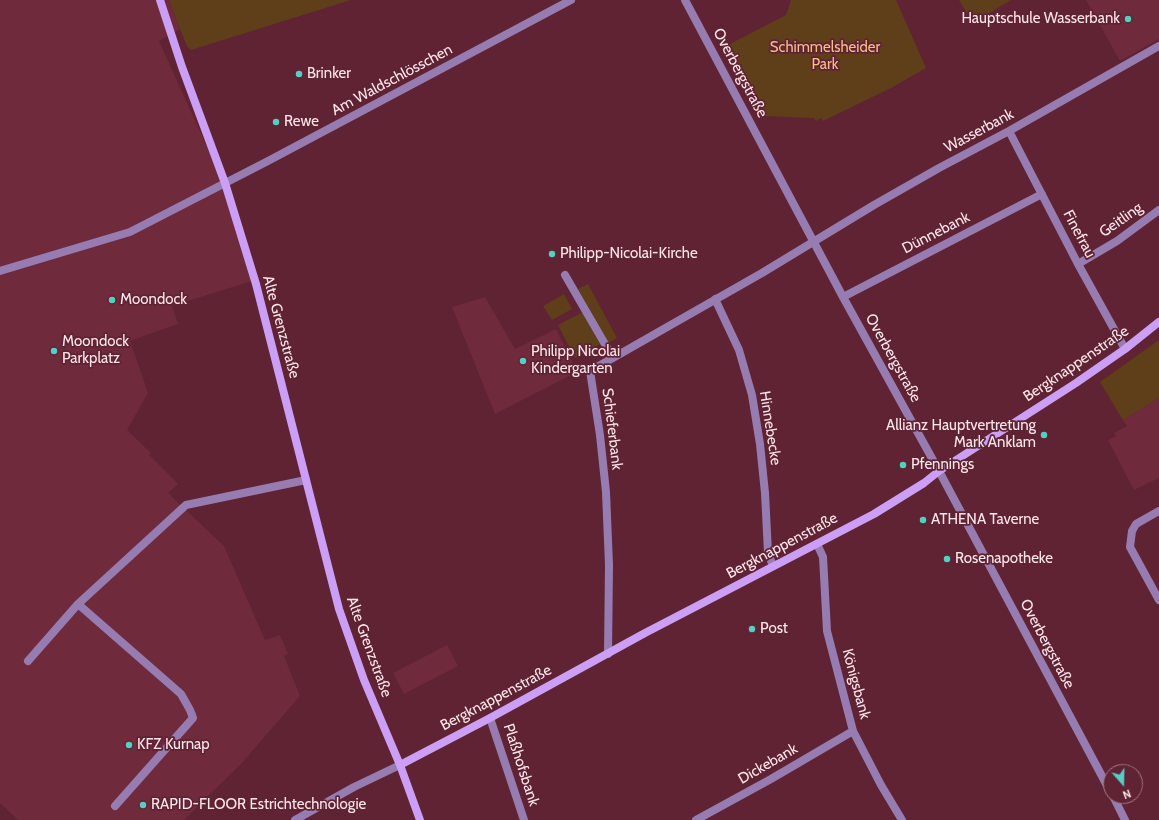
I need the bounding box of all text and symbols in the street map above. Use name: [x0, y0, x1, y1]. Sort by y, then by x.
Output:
place label: Hauptschule Wasserbank: [961, 10, 1120, 28]
marker: Hauptschule Wasserbank: [1123, 14, 1133, 24]
street label: Overbergstraße: [709, 25, 771, 121]
park label: Schimmelsheider Park: [770, 39, 880, 74]
street label: Am Waldschlösschen: [328, 40, 456, 120]
place label: Brinker: [307, 65, 351, 83]
marker: Brinker: [294, 69, 304, 79]
street label: Wasserbank: [941, 105, 1017, 157]
place label: Rewe: [284, 113, 319, 131]
marker: Rewe: [271, 117, 281, 127]
street label: Geitling: [1096, 199, 1146, 241]
street label: Finefrau: [1059, 207, 1099, 261]
street label: Dünnebank: [899, 208, 973, 258]
place label: Philipp-Nicolai-Kirche: [560, 245, 698, 263]
marker: Philipp-Nicolai-Kirche: [547, 249, 557, 259]
street label: Alte Grenzstraße: [259, 274, 303, 380]
place label: Moondock: [120, 291, 187, 309]
marker: Moondock: [107, 295, 117, 305]
street label: Overbergstraße: [861, 310, 925, 406]
street label: Bergknappenstraße: [1020, 322, 1132, 406]
place label: Moondock Parkplatz: [62, 333, 129, 368]
place label: Philipp Nicolai Kindergarten: [531, 343, 620, 378]
marker: Moondock Parkplatz: [49, 346, 59, 356]
marker: Philipp Nicolai Kindergarten: [518, 356, 528, 366]
street label: Schieferbank: [598, 387, 626, 471]
street label: Hinnebecke: [755, 390, 785, 466]
place label: Allianz Hauptvertretung Mark Anklam: [886, 417, 1036, 452]
marker: Allianz Hauptvertretung Mark Anklam: [1039, 430, 1049, 440]
place label: Pfennings: [911, 456, 974, 474]
marker: Pfennings: [898, 460, 908, 470]
street label: Bergknappenstraße: [723, 509, 841, 583]
place label: ATHENA Taverne: [931, 511, 1039, 529]
marker: ATHENA Taverne: [918, 515, 928, 525]
place label: Rosenapotheke: [955, 550, 1053, 568]
marker: Rosenapotheke: [942, 554, 952, 564]
street label: Alte Grenzstraße: [342, 594, 396, 700]
street label: Overbergstraße: [1016, 596, 1078, 692]
place label: Post: [760, 620, 788, 638]
marker: Post: [747, 624, 757, 634]
street label: Königsbank: [838, 647, 874, 721]
street label: Bergknappenstraße: [437, 661, 555, 735]
street label: Plaßhofsbank: [499, 721, 543, 809]
place label: KFZ Kurnap: [137, 736, 210, 754]
marker: KFZ Kurnap: [124, 740, 134, 750]
street label: Dickebank: [735, 740, 801, 788]
north arrow: [1103, 764, 1143, 804]
text: N: [1121, 786, 1133, 802]
place label: RAPID-FLOOR Estrichtechnologie: [151, 796, 366, 814]
marker: RAPID-FLOOR Estrichtechnologie: [138, 800, 148, 810]

